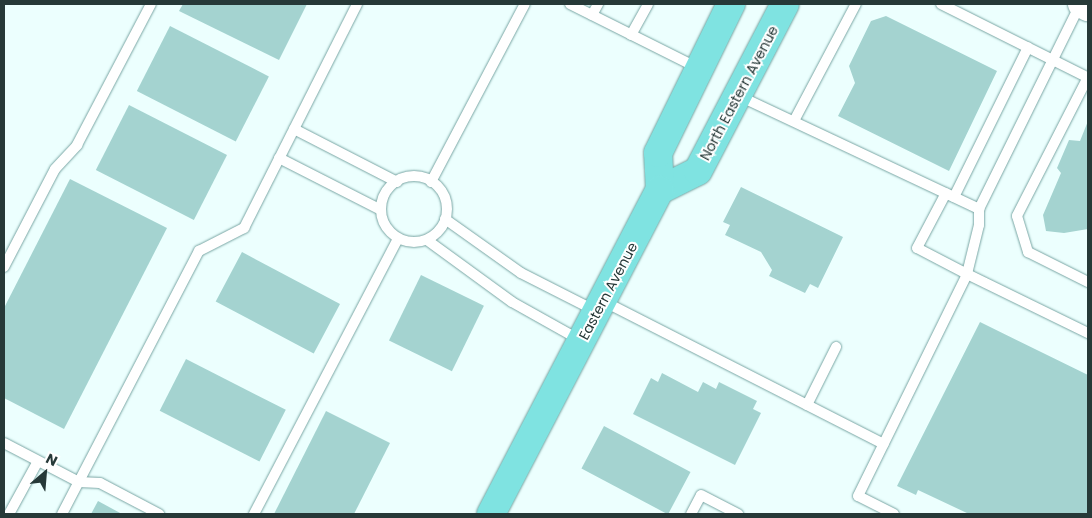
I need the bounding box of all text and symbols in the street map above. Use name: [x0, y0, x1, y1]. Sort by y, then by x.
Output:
street label: North Eastern Avenue: [696, 23, 782, 163]
street label: Eastern Avenue: [575, 239, 641, 343]
north arrow: [20, 448, 70, 498]
text: N: [43, 448, 61, 471]

